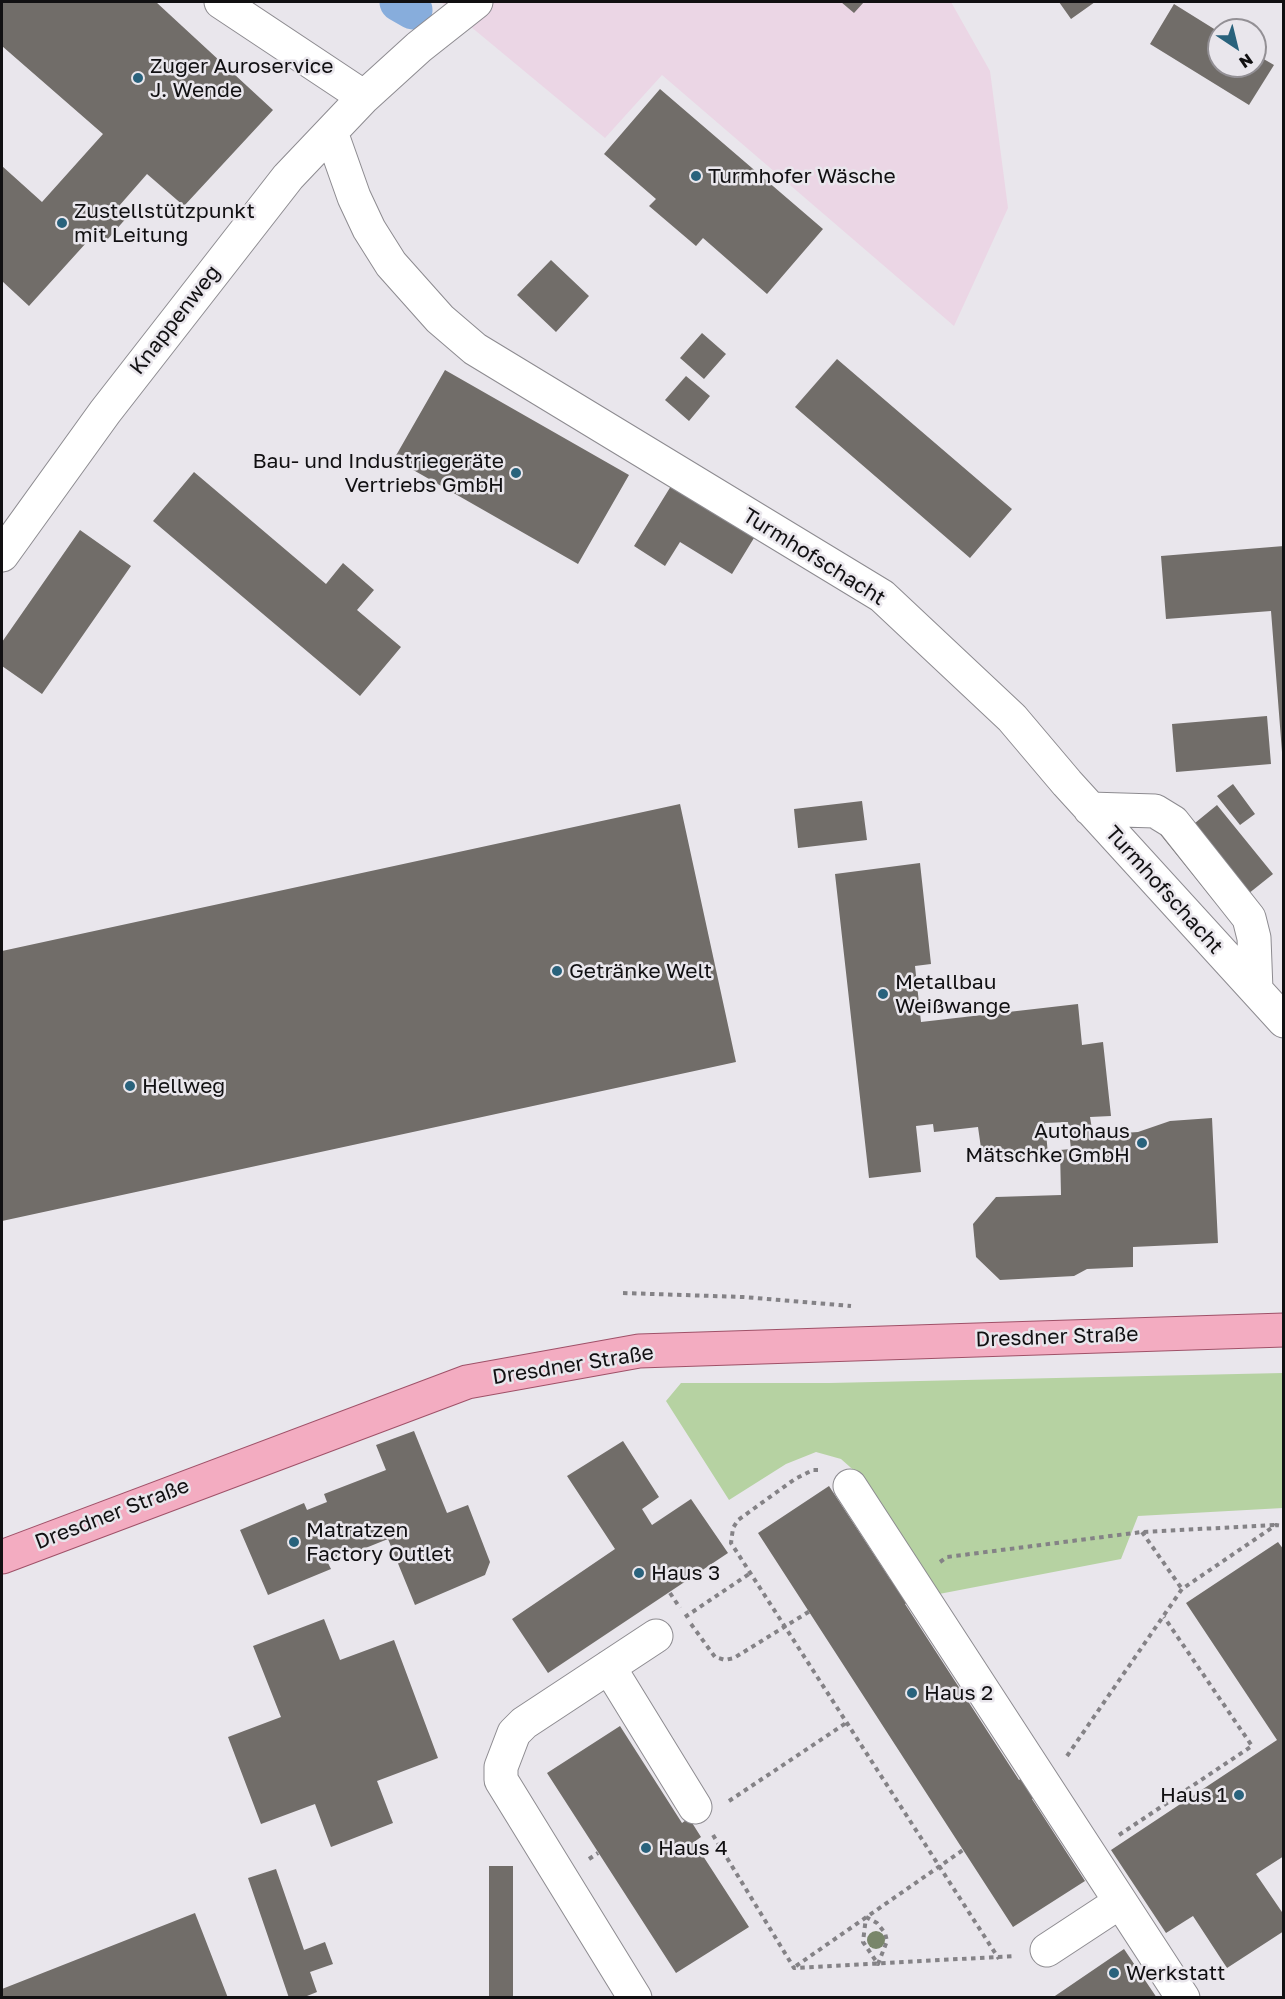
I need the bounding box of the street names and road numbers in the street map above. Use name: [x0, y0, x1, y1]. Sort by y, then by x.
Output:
street label: Knappenweg: [124, 260, 226, 380]
street label: Turmhofschacht: [738, 503, 890, 611]
street label: Turmhofschacht: [1100, 821, 1228, 959]
street label: Dresdner Straße: [975, 1322, 1139, 1352]
street label: Dresdner Straße: [491, 1340, 655, 1390]
street label: Dresdner Straße: [31, 1473, 193, 1555]

